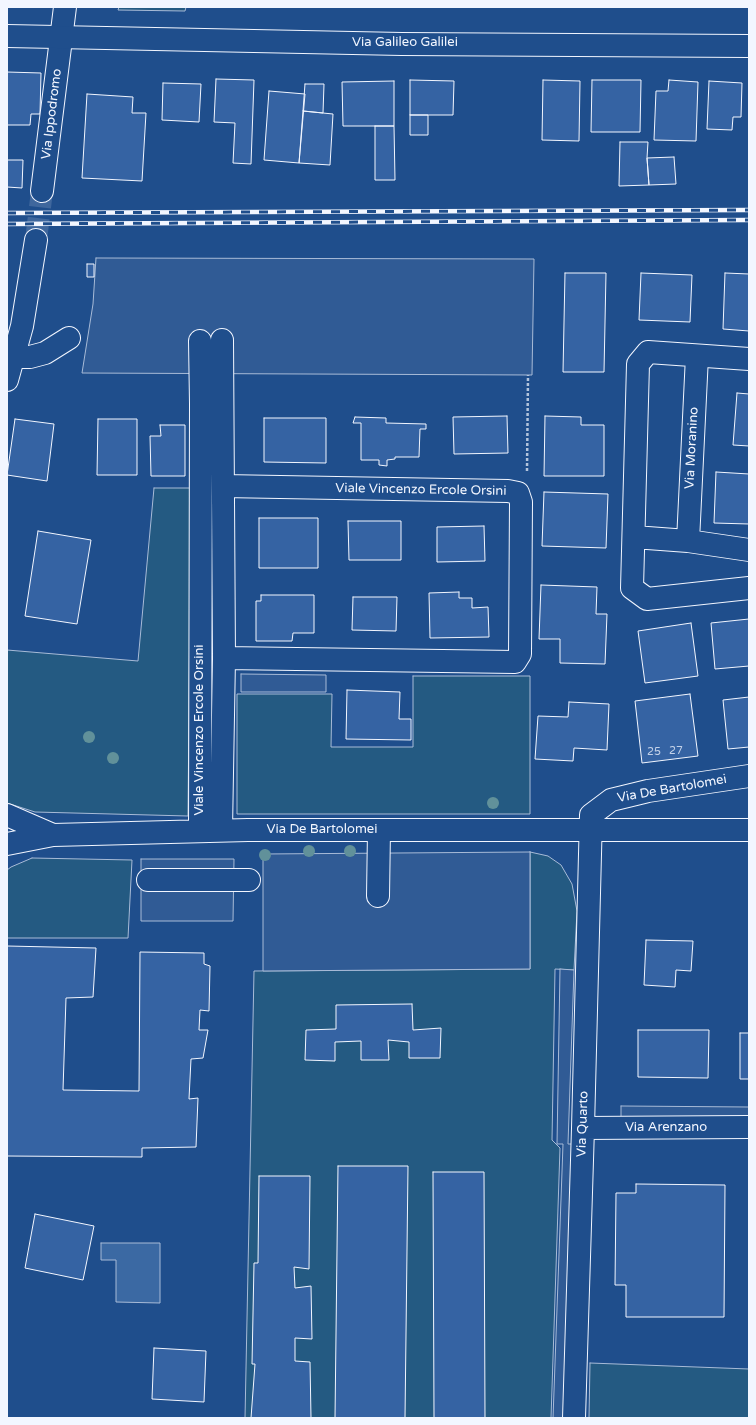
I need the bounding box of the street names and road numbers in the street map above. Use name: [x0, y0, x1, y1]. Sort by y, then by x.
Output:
street label: Via Galileo Galilei: [352, 35, 458, 51]
street label: Via Ippodromo: [39, 68, 65, 160]
street label: Via Moranino: [682, 406, 702, 490]
street label: Viale Vincenzo Ercole Orsini: [335, 481, 507, 499]
street label: Viale Vincenzo Ercole Orsini: [192, 644, 208, 816]
street label: Via De Bartolomei: [616, 772, 728, 806]
street label: Via De Bartolomei: [267, 822, 377, 838]
street label: Via Quarto: [574, 1091, 592, 1157]
street label: Via Arenzano: [625, 1120, 707, 1136]

